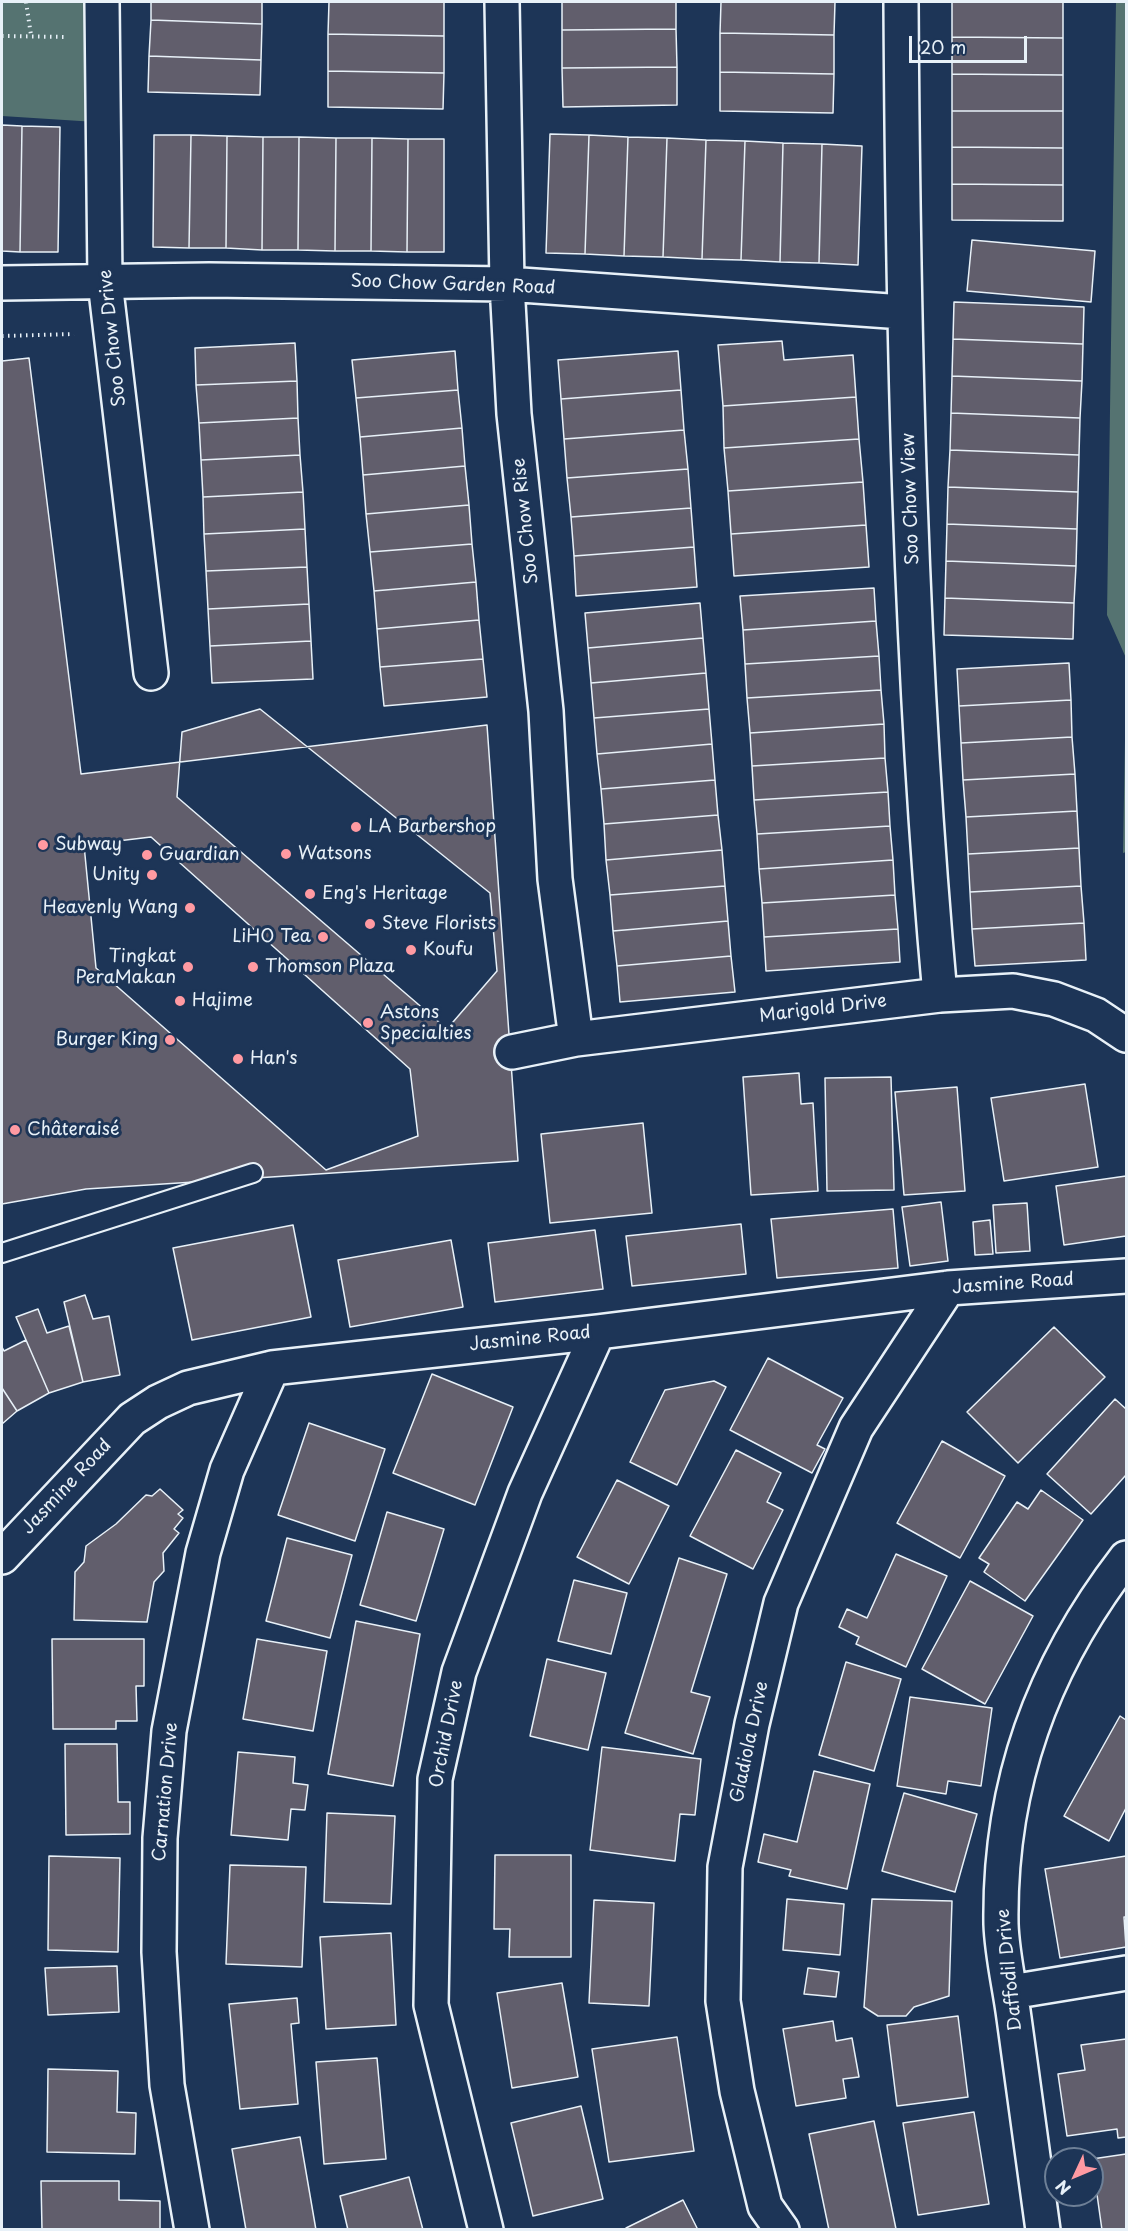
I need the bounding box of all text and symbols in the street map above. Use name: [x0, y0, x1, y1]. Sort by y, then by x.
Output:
scale bar: [912, 24, 1030, 62]
text: 20 m: [920, 33, 966, 60]
street label: Soo Chow Drive: [95, 268, 131, 408]
street label: Soo Chow Garden Road: [350, 271, 556, 299]
street label: Soo Chow View: [898, 433, 924, 565]
street label: Soo Chow Rise: [509, 457, 543, 585]
place label: LA Barbershop: [368, 816, 496, 838]
marker: LA Barbershop: [349, 820, 363, 834]
place label: Subway: [55, 834, 122, 856]
marker: Subway: [36, 838, 50, 852]
place label: Watsons: [298, 843, 372, 865]
place label: Guardian: [159, 844, 240, 866]
marker: Watsons: [279, 847, 293, 861]
marker: Guardian: [140, 848, 154, 862]
place label: Unity: [92, 864, 140, 886]
marker: Unity: [145, 868, 159, 882]
place label: Eng's Heritage: [322, 883, 447, 905]
marker: Eng's Heritage: [303, 887, 317, 901]
place label: Heavenly Wang: [43, 897, 178, 919]
marker: Heavenly Wang: [183, 901, 197, 915]
place label: Steve Florists: [382, 913, 496, 935]
marker: Steve Florists: [363, 917, 377, 931]
place label: LiHO Tea: [232, 926, 311, 948]
marker: LiHO Tea: [316, 930, 330, 944]
place label: Koufu: [423, 939, 473, 961]
marker: Koufu: [404, 943, 418, 957]
place label: Tingkat PeraMakan: [75, 946, 176, 988]
place label: Thomson Plaza: [265, 956, 395, 978]
marker: Tingkat PeraMakan: [181, 960, 195, 974]
marker: Thomson Plaza: [246, 960, 260, 974]
place label: Hajime: [192, 990, 253, 1012]
street label: Marigold Drive: [758, 990, 888, 1028]
marker: Hajime: [173, 994, 187, 1008]
place label: Astons Specialties: [380, 1002, 472, 1044]
marker: Astons Specialties: [361, 1016, 375, 1030]
place label: Burger King: [56, 1029, 158, 1051]
marker: Burger King: [163, 1033, 177, 1047]
place label: Han's: [250, 1048, 298, 1070]
marker: Han's: [231, 1052, 245, 1066]
place label: Châteraisé: [27, 1119, 120, 1141]
marker: Châteraisé: [8, 1123, 22, 1137]
street label: Jasmine Road: [951, 1269, 1075, 1299]
street label: Jasmine Road: [468, 1322, 592, 1356]
street label: Jasmine Road: [18, 1435, 116, 1539]
street label: Orchid Drive: [426, 1678, 468, 1790]
street label: Gladiola Drive: [727, 1679, 773, 1805]
street label: Carnation Drive: [149, 1722, 183, 1862]
street label: Daffodil Drive: [993, 1908, 1027, 2032]
north arrow: [1044, 2147, 1104, 2207]
text: N: [1049, 2175, 1076, 2201]

